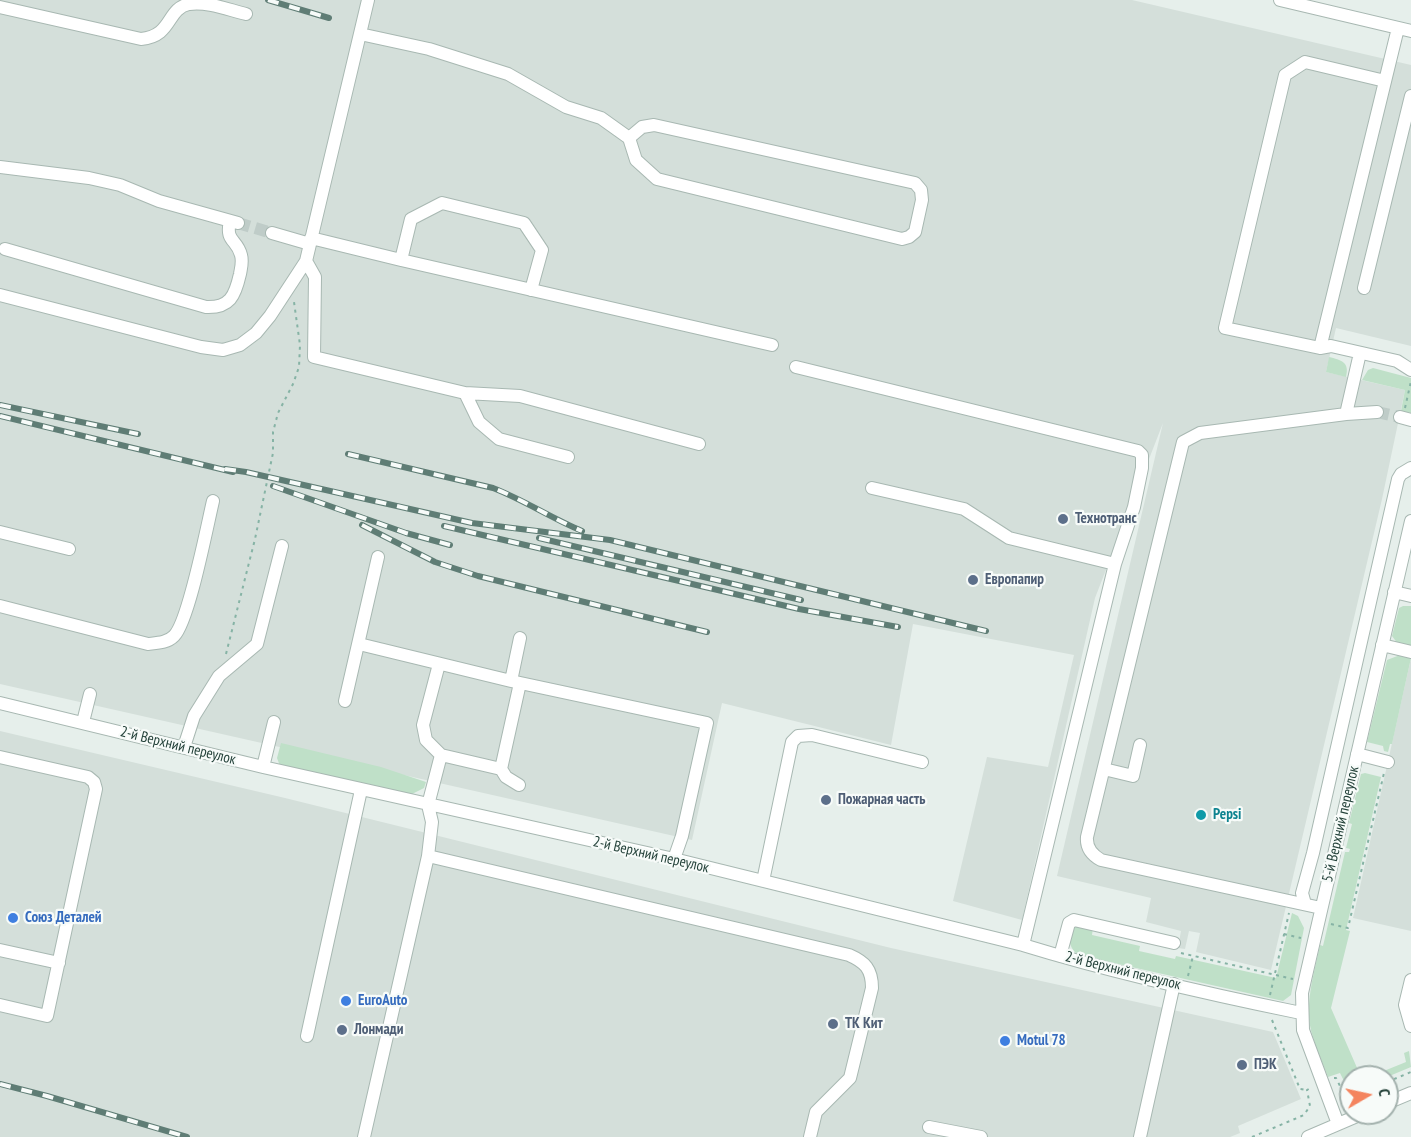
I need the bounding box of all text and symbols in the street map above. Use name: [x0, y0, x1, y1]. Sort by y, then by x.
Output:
place label: Технотранс: [1075, 510, 1137, 528]
marker: Технотранс: [1056, 512, 1070, 526]
place label: Европапир: [985, 571, 1044, 589]
marker: Европапир: [966, 573, 980, 587]
street label: 2-й Верхний переулок: [118, 723, 238, 769]
street label: 5-й Верхний переулок: [1319, 764, 1363, 884]
place label: Пожарная часть: [838, 791, 925, 809]
marker: Пожарная часть: [819, 793, 833, 807]
place label: Pepsi: [1213, 806, 1241, 824]
marker: Pepsi: [1194, 808, 1208, 822]
street label: 2-й Верхний переулок: [591, 833, 711, 877]
place label: Союз Деталей: [25, 909, 102, 927]
marker: Союз Деталей: [6, 911, 20, 925]
street label: 2-й Верхний переулок: [1063, 948, 1183, 994]
place label: EuroAuto: [358, 992, 407, 1010]
marker: EuroAuto: [339, 994, 353, 1008]
place label: ТК Кит: [845, 1015, 883, 1033]
marker: ТК Кит: [826, 1017, 840, 1031]
place label: Лонмади: [354, 1021, 403, 1039]
marker: Лонмади: [335, 1023, 349, 1037]
place label: Motul 78: [1017, 1032, 1066, 1050]
marker: Motul 78: [998, 1034, 1012, 1048]
place label: ПЭК: [1254, 1056, 1277, 1074]
marker: ПЭК: [1235, 1058, 1249, 1072]
north arrow: [1339, 1065, 1399, 1125]
text: С: [1374, 1087, 1395, 1098]

